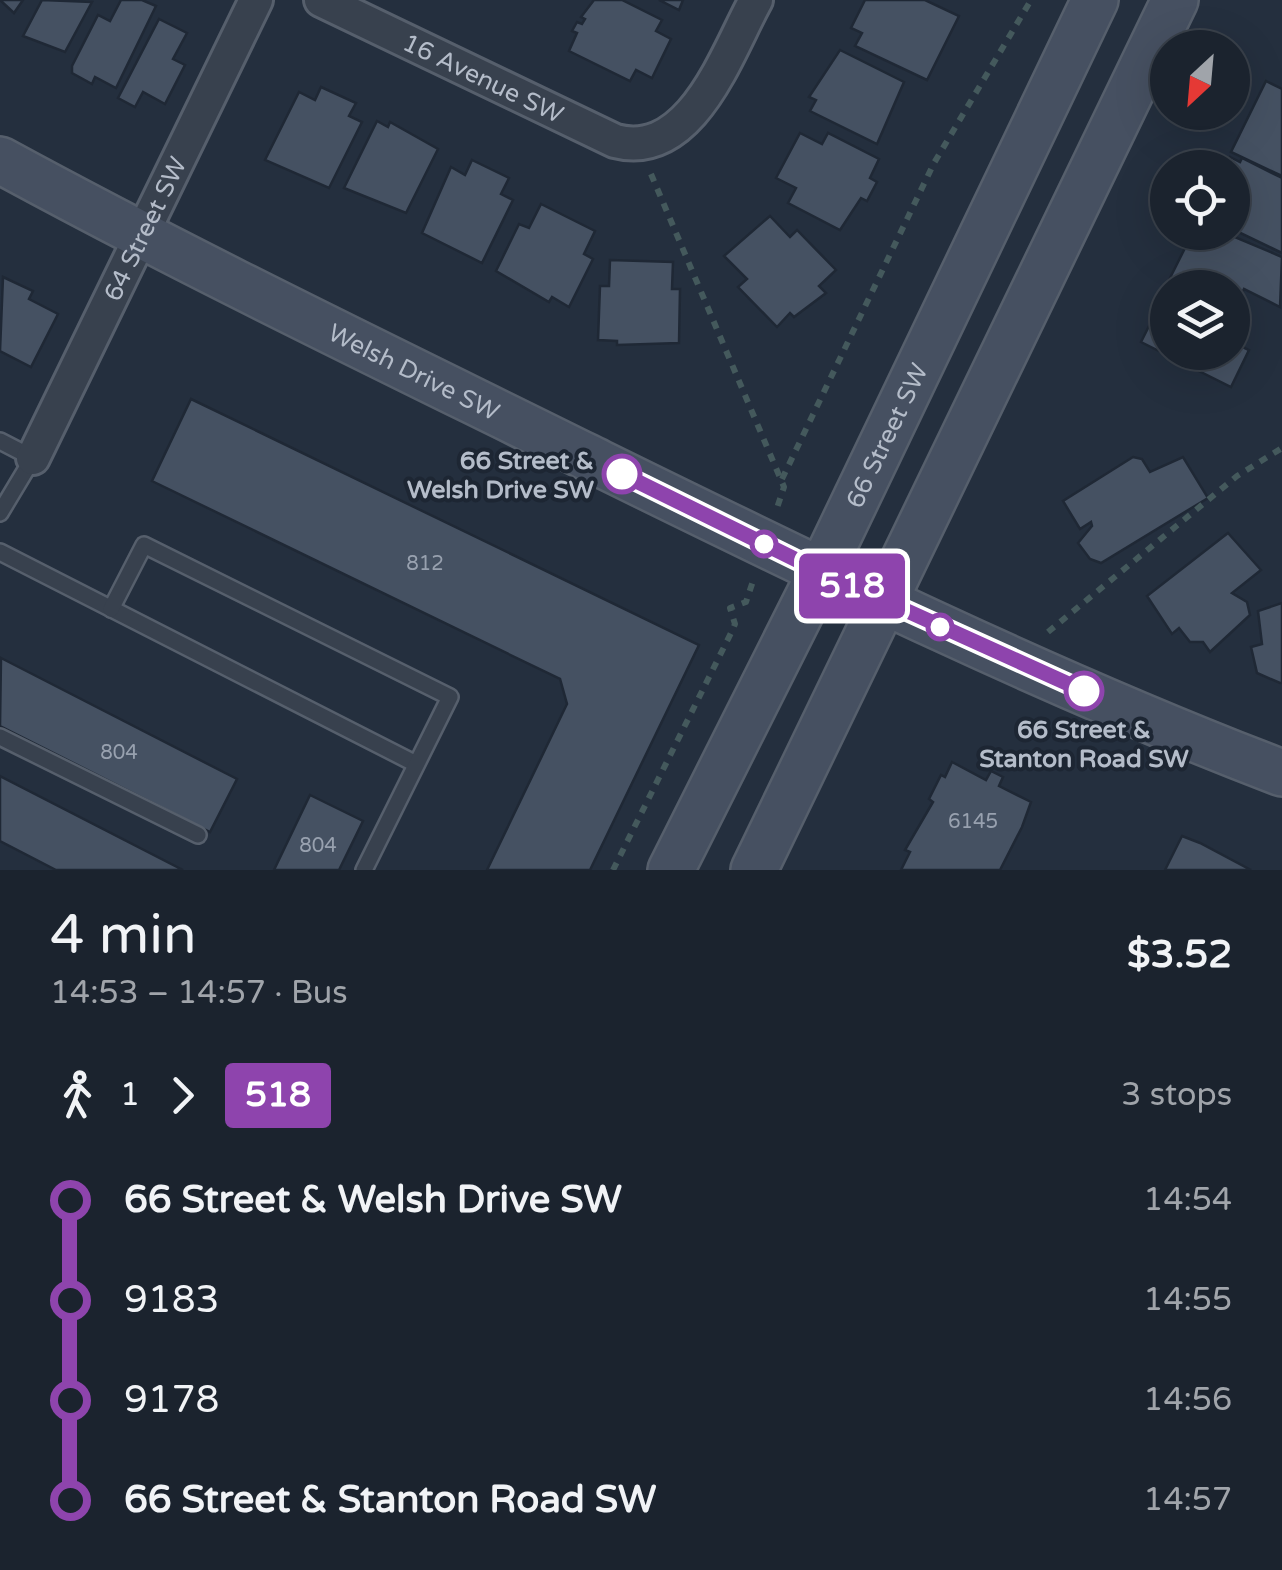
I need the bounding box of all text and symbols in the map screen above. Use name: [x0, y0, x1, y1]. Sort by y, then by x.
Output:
street label: 16 Avenue SW: [398, 27, 568, 130]
north arrow: [1150, 30, 1250, 130]
map controls: [1150, 30, 1250, 370]
button: locate: [1150, 150, 1250, 250]
street label: 64 Street SW: [98, 152, 193, 306]
button: layers: [1150, 270, 1250, 370]
street label: Welsh Drive SW: [323, 318, 504, 427]
street label: 66 Street SW: [840, 359, 935, 513]
place label: 66 Street & Welsh Drive SW: [407, 446, 595, 505]
marker: 66 Street & Welsh Drive SW: [603, 455, 641, 493]
unlabelled marker: [751, 531, 777, 557]
house number: 812: [406, 552, 444, 576]
line badge: 518: [794, 554, 910, 618]
text: 518: [819, 565, 885, 607]
unlabelled marker: [927, 614, 953, 640]
marker: 66 Street & Stanton Road SW: [1065, 672, 1103, 710]
place label: 66 Street & Stanton Road SW: [979, 715, 1190, 774]
house number: 804: [100, 741, 138, 765]
house number: 6145: [948, 810, 998, 834]
house number: 804: [299, 834, 337, 858]
text: 4 min: [50, 903, 197, 969]
text: $3.52: [1127, 932, 1232, 978]
text: 14:53 – 14:57 · Bus: [50, 974, 348, 1012]
icon: walk: [50, 1068, 105, 1123]
icon: forward: [155, 1068, 210, 1123]
text: 518: [245, 1074, 311, 1116]
text: 1: [120, 1076, 140, 1114]
text: 3 stops: [1121, 1076, 1232, 1114]
text: 66 Street & Welsh Drive SW: [124, 1177, 622, 1223]
text: 14:54: [1143, 1181, 1232, 1219]
text: 9183: [124, 1277, 219, 1323]
text: 14:55: [1143, 1281, 1232, 1319]
text: 9178: [124, 1377, 219, 1423]
text: 14:56: [1143, 1381, 1232, 1419]
text: 66 Street & Stanton Road SW: [124, 1477, 657, 1523]
text: 14:57: [1143, 1481, 1232, 1519]

